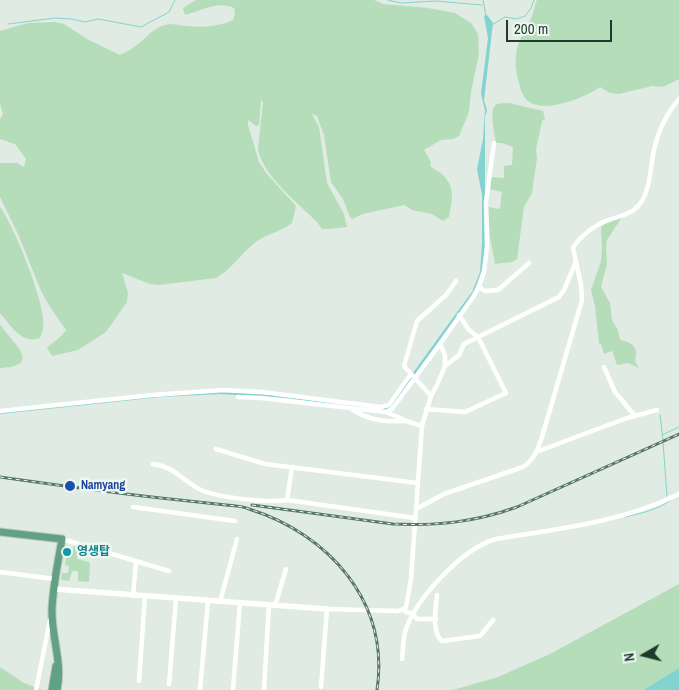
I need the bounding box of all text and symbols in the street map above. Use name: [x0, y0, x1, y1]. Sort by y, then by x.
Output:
scale bar: [509, 10, 615, 42]
text: 200 m: [514, 18, 548, 39]
marker: Namyang: [63, 479, 77, 493]
place label: Namyang: [81, 479, 125, 493]
place label: 영생탑: [77, 545, 110, 559]
marker: 영생탑: [61, 546, 73, 558]
north arrow: [619, 630, 669, 680]
text: N: [620, 652, 639, 662]

